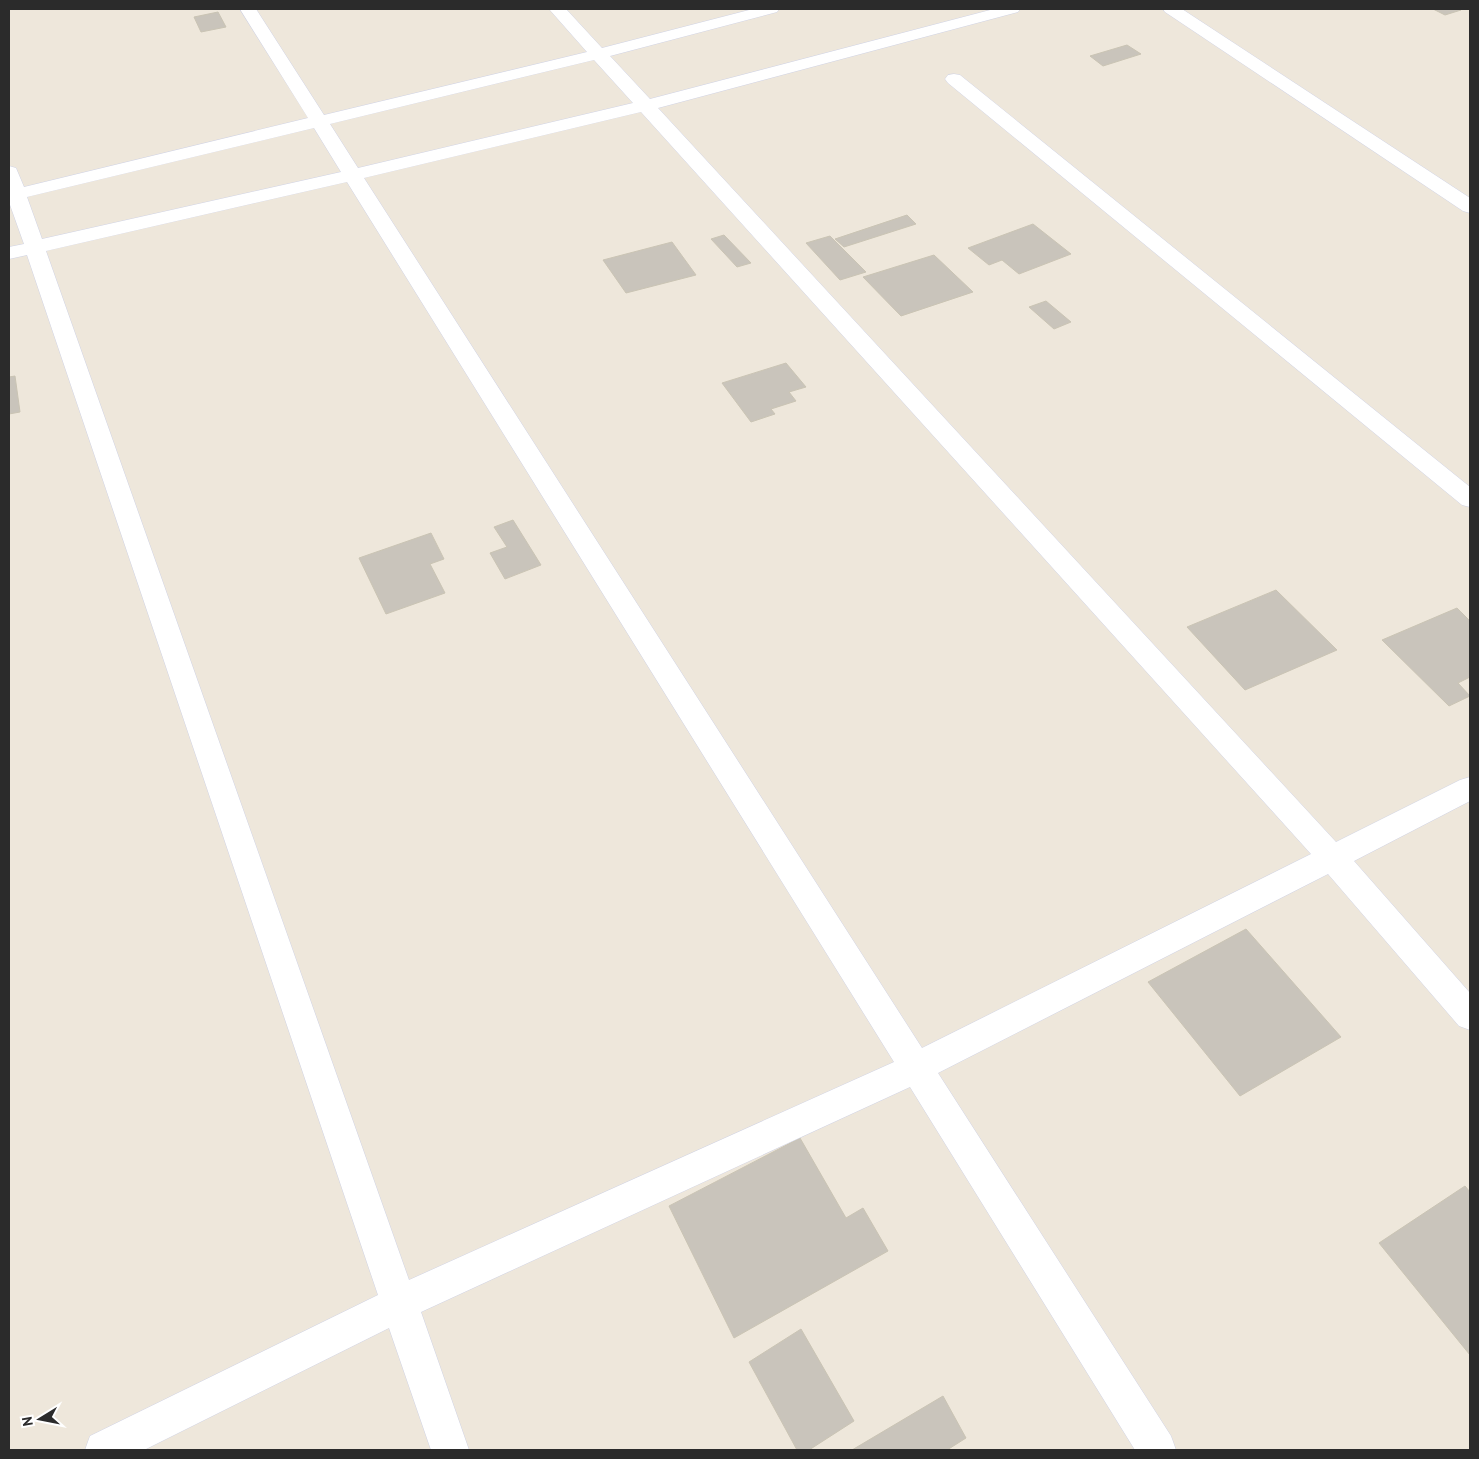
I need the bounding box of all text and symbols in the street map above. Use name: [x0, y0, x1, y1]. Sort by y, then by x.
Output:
north arrow: [15, 1394, 65, 1444]
text: N: [18, 1415, 37, 1427]

